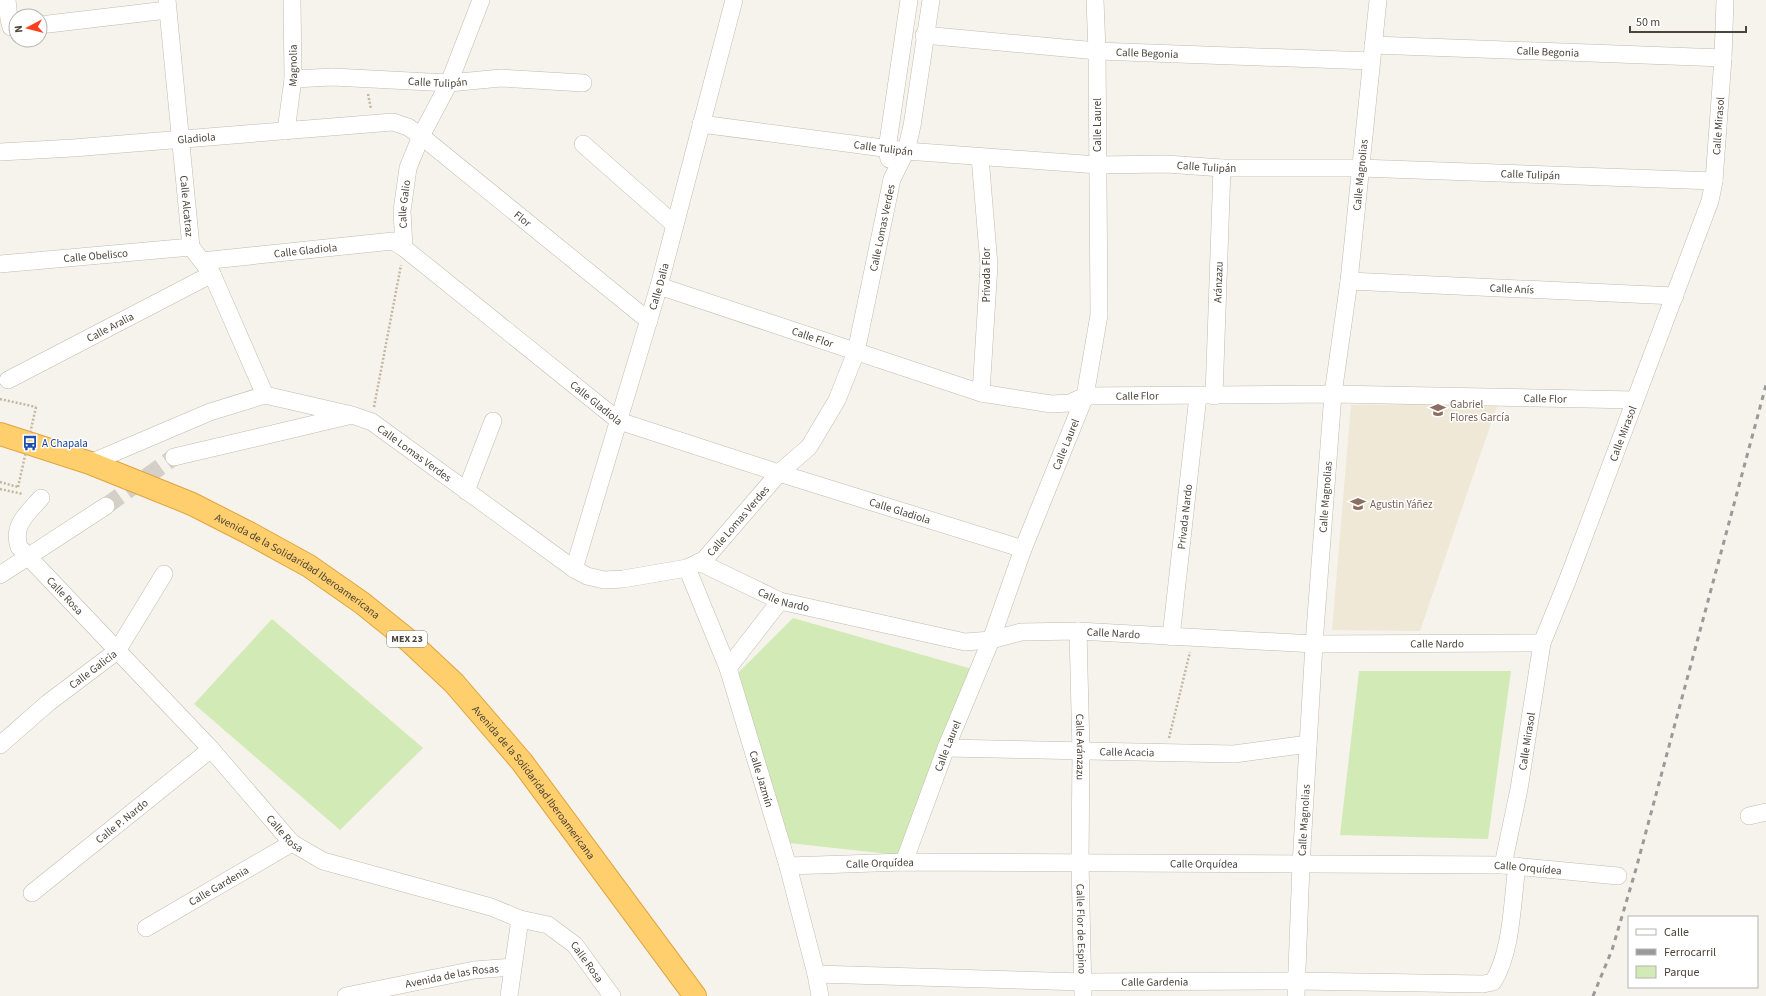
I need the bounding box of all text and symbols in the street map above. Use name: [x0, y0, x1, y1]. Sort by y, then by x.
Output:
north arrow: [8, 8, 48, 48]
scale bar: [1630, 8, 1746, 34]
text: 50 m: [1636, 14, 1660, 31]
text: N: [11, 25, 26, 34]
street label: Calle Begonia: [1516, 43, 1579, 60]
street label: Magnolia: [285, 44, 300, 87]
street label: Calle Begonia: [1116, 44, 1179, 61]
street label: Calle Tulipán: [408, 73, 468, 91]
street label: Calle Mirasol: [1708, 96, 1728, 156]
street label: Calle Laurel: [1090, 98, 1105, 152]
street label: Gladiola: [177, 129, 216, 147]
street label: Calle Tulipán: [853, 137, 914, 159]
street label: Calle Magnolias: [1349, 138, 1371, 211]
street label: Calle Tulipán: [1176, 157, 1236, 176]
street label: Calle Tulipán: [1500, 166, 1560, 183]
street label: Calle Alcatraz: [177, 175, 198, 238]
street label: Calle Galio: [395, 179, 414, 229]
street label: Calle Lomas Verdes: [865, 182, 898, 273]
street label: Flor: [511, 207, 535, 230]
street label: Calle Gladiola: [273, 239, 338, 261]
street label: Calle Obelisco: [63, 245, 129, 266]
street label: Privada Flor: [979, 247, 994, 303]
street label: Calle Dalia: [645, 261, 672, 312]
street label: Aránzazu: [1210, 261, 1226, 303]
street label: Calle Anís: [1489, 280, 1535, 297]
street label: Calle Aralia: [84, 308, 136, 345]
street label: Calle Flor: [790, 323, 836, 351]
street label: Calle Gladiola: [567, 377, 626, 429]
street label: Calle Flor: [1116, 388, 1159, 403]
street label: Calle Flor: [1523, 390, 1567, 406]
place label: Gabriel Flores García: [1450, 397, 1509, 425]
school or university icon: Gabriel Flores García: [1429, 401, 1447, 419]
street label: Calle Mirasol: [1605, 403, 1640, 463]
street label: Calle Laurel: [1048, 416, 1083, 472]
street label: Calle Lomas Verdes: [374, 421, 455, 485]
bus stop icon: A Chapala: [21, 434, 39, 452]
place label: A Chapala: [42, 436, 88, 451]
street label: Calle Magnolias: [1315, 460, 1335, 533]
street label: Calle Lomas Verdes: [703, 482, 773, 559]
street label: Privada Nardo: [1173, 483, 1196, 550]
street label: Calle Gladiola: [867, 494, 933, 527]
school or university icon: Agustin Yáñez: [1349, 495, 1367, 513]
place label: Agustin Yáñez: [1370, 497, 1433, 512]
street label: Avenida de la Solidaridad Iberoamericana: [212, 509, 383, 622]
street label: Calle Rosa: [43, 573, 87, 618]
street label: Calle Nardo: [755, 584, 811, 615]
street label: Calle Nardo: [1086, 624, 1141, 642]
road number: MEX 23: [387, 631, 427, 647]
street label: Calle Nardo: [1410, 636, 1464, 651]
street label: Calle Galicia: [66, 646, 120, 692]
street label: Avenida de la Solidaridad Iberoamericana: [469, 702, 599, 862]
street label: Calle Mirasol: [1515, 711, 1538, 771]
street label: Calle Aránzazu: [1073, 713, 1089, 780]
street label: Calle Laurel: [930, 718, 964, 774]
street label: Calle Acacia: [1099, 744, 1155, 760]
street label: Calle Jazmín: [746, 749, 777, 809]
street label: Calle Magnolias: [1294, 783, 1313, 857]
street label: Calle P. Nardo: [92, 795, 151, 847]
street label: Calle Rosa: [263, 811, 306, 855]
street label: Calle Orquídea: [846, 854, 914, 871]
street label: Calle Orquídea: [1170, 856, 1238, 871]
street label: Calle Orquídea: [1494, 857, 1562, 878]
street label: Calle Gardenia: [186, 862, 251, 909]
street label: Calle Flor de Espino: [1073, 884, 1090, 974]
legend: [1628, 916, 1758, 988]
text: Calle: [1664, 924, 1689, 941]
street label: Calle Rosa: [568, 937, 607, 985]
text: Ferrocarril: [1664, 944, 1716, 961]
street label: Avenida de las Rosas: [404, 961, 500, 991]
text: Parque: [1664, 964, 1700, 981]
street label: Calle Gardenia: [1121, 974, 1188, 989]

